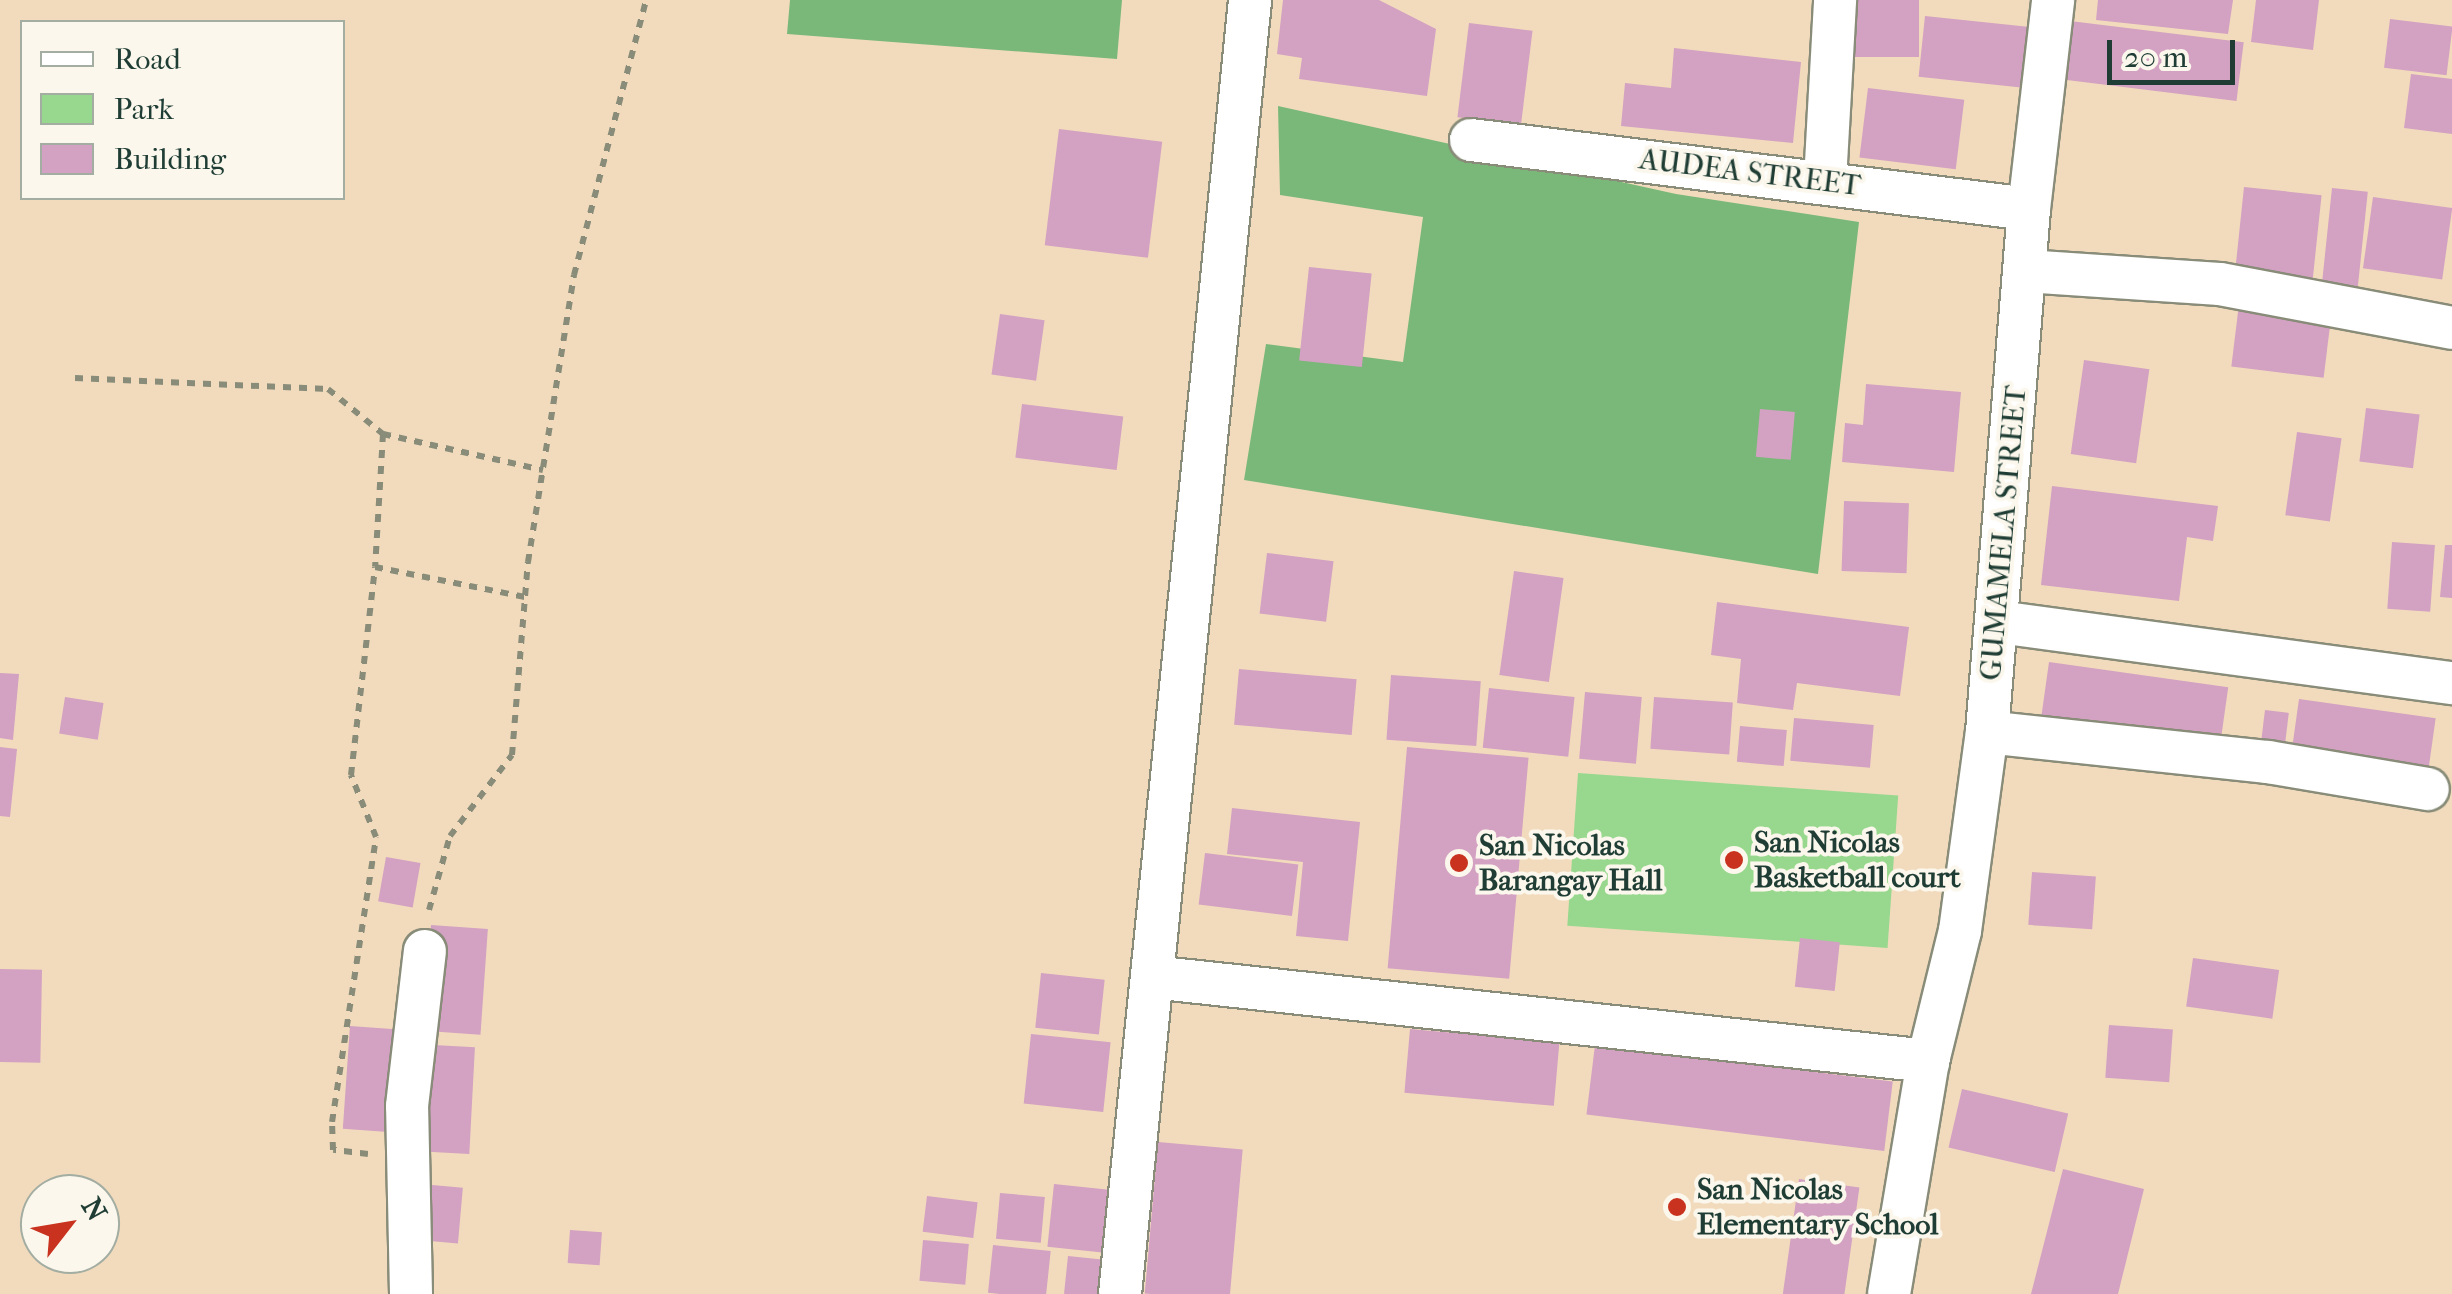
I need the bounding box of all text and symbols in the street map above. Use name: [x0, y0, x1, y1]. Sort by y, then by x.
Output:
legend: [20, 20, 345, 200]
scale bar: [2112, 20, 2240, 82]
text: 20 m: [2124, 40, 2187, 75]
text: Road: [114, 42, 181, 77]
text: Park: [114, 92, 174, 127]
text: Building: [114, 142, 226, 177]
street label: AUDEA STREET: [1637, 142, 1863, 204]
street label: GUMAMELA STREET: [1973, 384, 2035, 682]
place label: San Nicolas Basketball court: [1754, 825, 1960, 896]
place label: San Nicolas Barangay Hall: [1479, 828, 1662, 898]
marker: San Nicolas Basketball court: [1723, 849, 1745, 871]
marker: San Nicolas Barangay Hall: [1448, 852, 1470, 874]
place label: San Nicolas Elementary School: [1697, 1172, 1939, 1242]
north arrow: [20, 1174, 120, 1274]
text: N: [75, 1192, 114, 1227]
marker: San Nicolas Elementary School: [1666, 1196, 1688, 1218]

